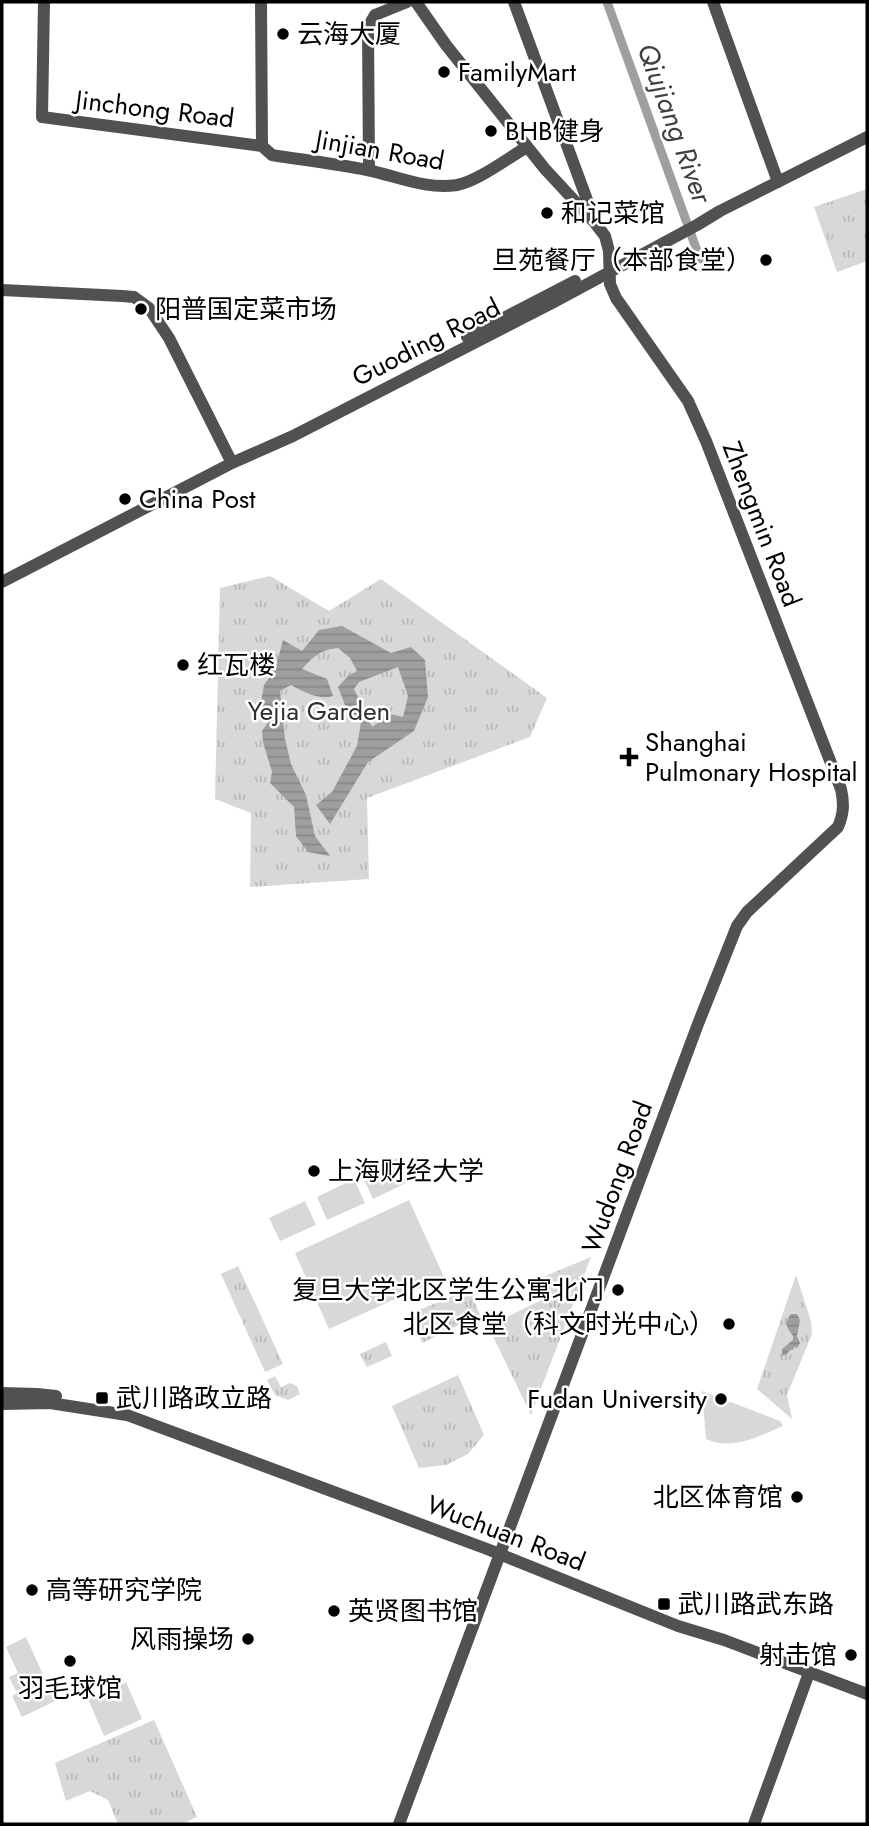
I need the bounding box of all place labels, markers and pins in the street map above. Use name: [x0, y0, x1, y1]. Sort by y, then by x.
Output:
place label: 云海大厦: [297, 15, 401, 53]
marker: 云海大厦: [275, 26, 291, 42]
place label: FamilyMart: [458, 53, 577, 91]
marker: FamilyMart: [436, 64, 452, 80]
place label: BHB健身: [505, 112, 605, 150]
marker: BHB健身: [483, 123, 499, 139]
place label: 和记菜馆: [561, 194, 665, 232]
marker: 和记菜馆: [539, 205, 555, 221]
place label: 旦苑餐厅（本部食堂）: [492, 241, 752, 279]
marker: 旦苑餐厅（本部食堂）: [758, 252, 774, 268]
place label: 阳普国定菜市场: [155, 290, 337, 328]
marker: 阳普国定菜市场: [133, 301, 149, 317]
place label: China Post: [139, 480, 256, 518]
marker: China Post: [117, 491, 133, 507]
place label: 红瓦楼: [197, 646, 275, 684]
marker: 红瓦楼: [175, 657, 191, 673]
place label: Shanghai Pulmonary Hospital: [645, 723, 858, 791]
marker: Shanghai Pulmonary Hospital: [619, 747, 639, 767]
place label: 上海财经大学: [328, 1152, 484, 1190]
marker: 上海财经大学: [306, 1163, 322, 1179]
place label: 复旦大学北区学生公寓北门: [292, 1271, 604, 1309]
marker: 复旦大学北区学生公寓北门: [610, 1282, 626, 1298]
place label: 北区食堂（科文时光中心）: [403, 1305, 715, 1343]
marker: 北区食堂（科文时光中心）: [721, 1316, 737, 1332]
place label: 武川路政立路: [116, 1379, 272, 1417]
place label: Fudan University: [527, 1380, 708, 1418]
marker: 武川路政立路: [94, 1390, 110, 1406]
marker: Fudan University: [713, 1391, 729, 1407]
place label: 北区体育馆: [653, 1478, 783, 1516]
marker: 北区体育馆: [789, 1489, 805, 1505]
place label: 高等研究学院: [46, 1571, 202, 1609]
marker: 高等研究学院: [24, 1582, 40, 1598]
place label: 武川路武东路: [678, 1585, 834, 1623]
place label: 英贤图书馆: [348, 1592, 478, 1630]
marker: 武川路武东路: [656, 1596, 672, 1612]
marker: 英贤图书馆: [326, 1603, 342, 1619]
place label: 风雨操场: [130, 1620, 234, 1658]
marker: 风雨操场: [240, 1631, 256, 1647]
place label: 射击馆: [759, 1636, 837, 1674]
marker: 射击馆: [843, 1647, 859, 1663]
marker: 羽毛球馆: [62, 1653, 78, 1669]
place label: 羽毛球馆: [18, 1669, 122, 1707]

